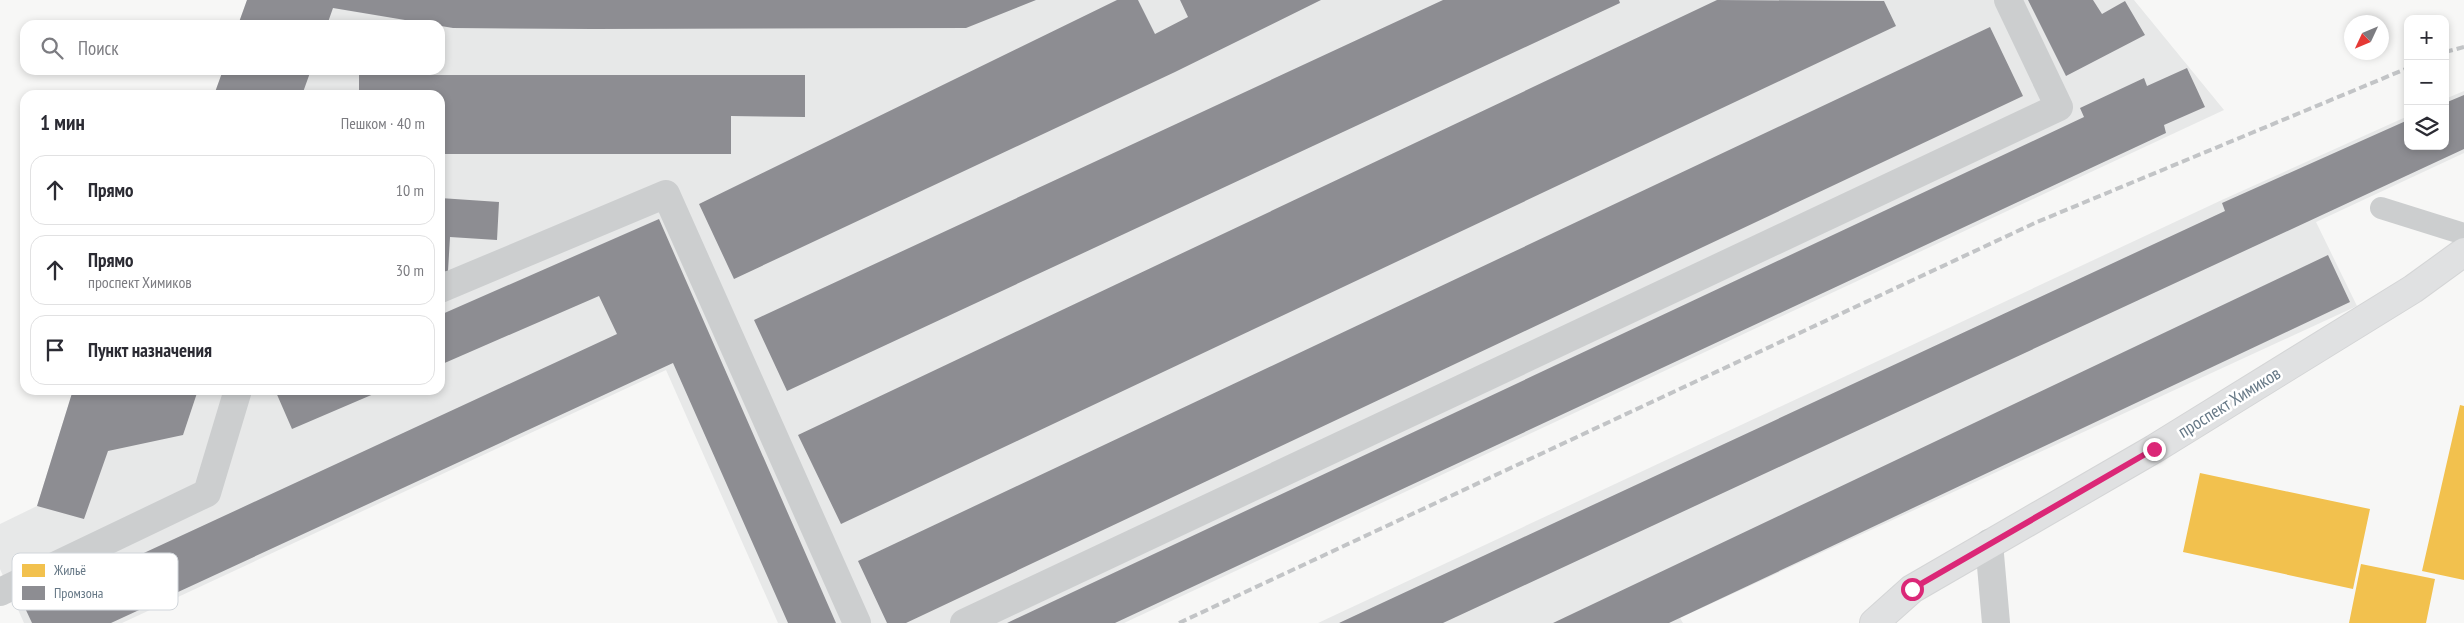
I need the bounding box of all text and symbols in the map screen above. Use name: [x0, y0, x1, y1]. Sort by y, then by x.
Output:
north arrow: [2344, 15, 2389, 60]
map controls: [2404, 15, 2449, 150]
button: +: [2404, 15, 2449, 60]
search box: [20, 20, 445, 75]
icon: search: [38, 34, 66, 62]
text: Поиск: [78, 36, 119, 60]
button: −: [2404, 60, 2449, 105]
button: layers: [2404, 105, 2449, 150]
text: 1 мин: [40, 109, 85, 136]
text: Пешком · 40 m: [341, 113, 425, 133]
icon: ahead: [41, 176, 69, 204]
text: Прямо: [88, 178, 133, 202]
text: 10 m: [396, 180, 424, 200]
text: Прямо: [88, 248, 133, 272]
icon: ahead: [41, 256, 69, 284]
text: 30 m: [396, 260, 424, 280]
text: проспект Химиков: [88, 272, 192, 292]
icon: arrive: [41, 336, 69, 364]
text: Пункт назначения: [88, 338, 212, 362]
street label: проспект Химиков: [2173, 361, 2285, 443]
route end: [2143, 438, 2166, 461]
legend: [12, 553, 178, 610]
text: Жильё: [53, 561, 86, 579]
route start: [1901, 578, 1924, 601]
text: Промзона: [54, 584, 103, 602]

